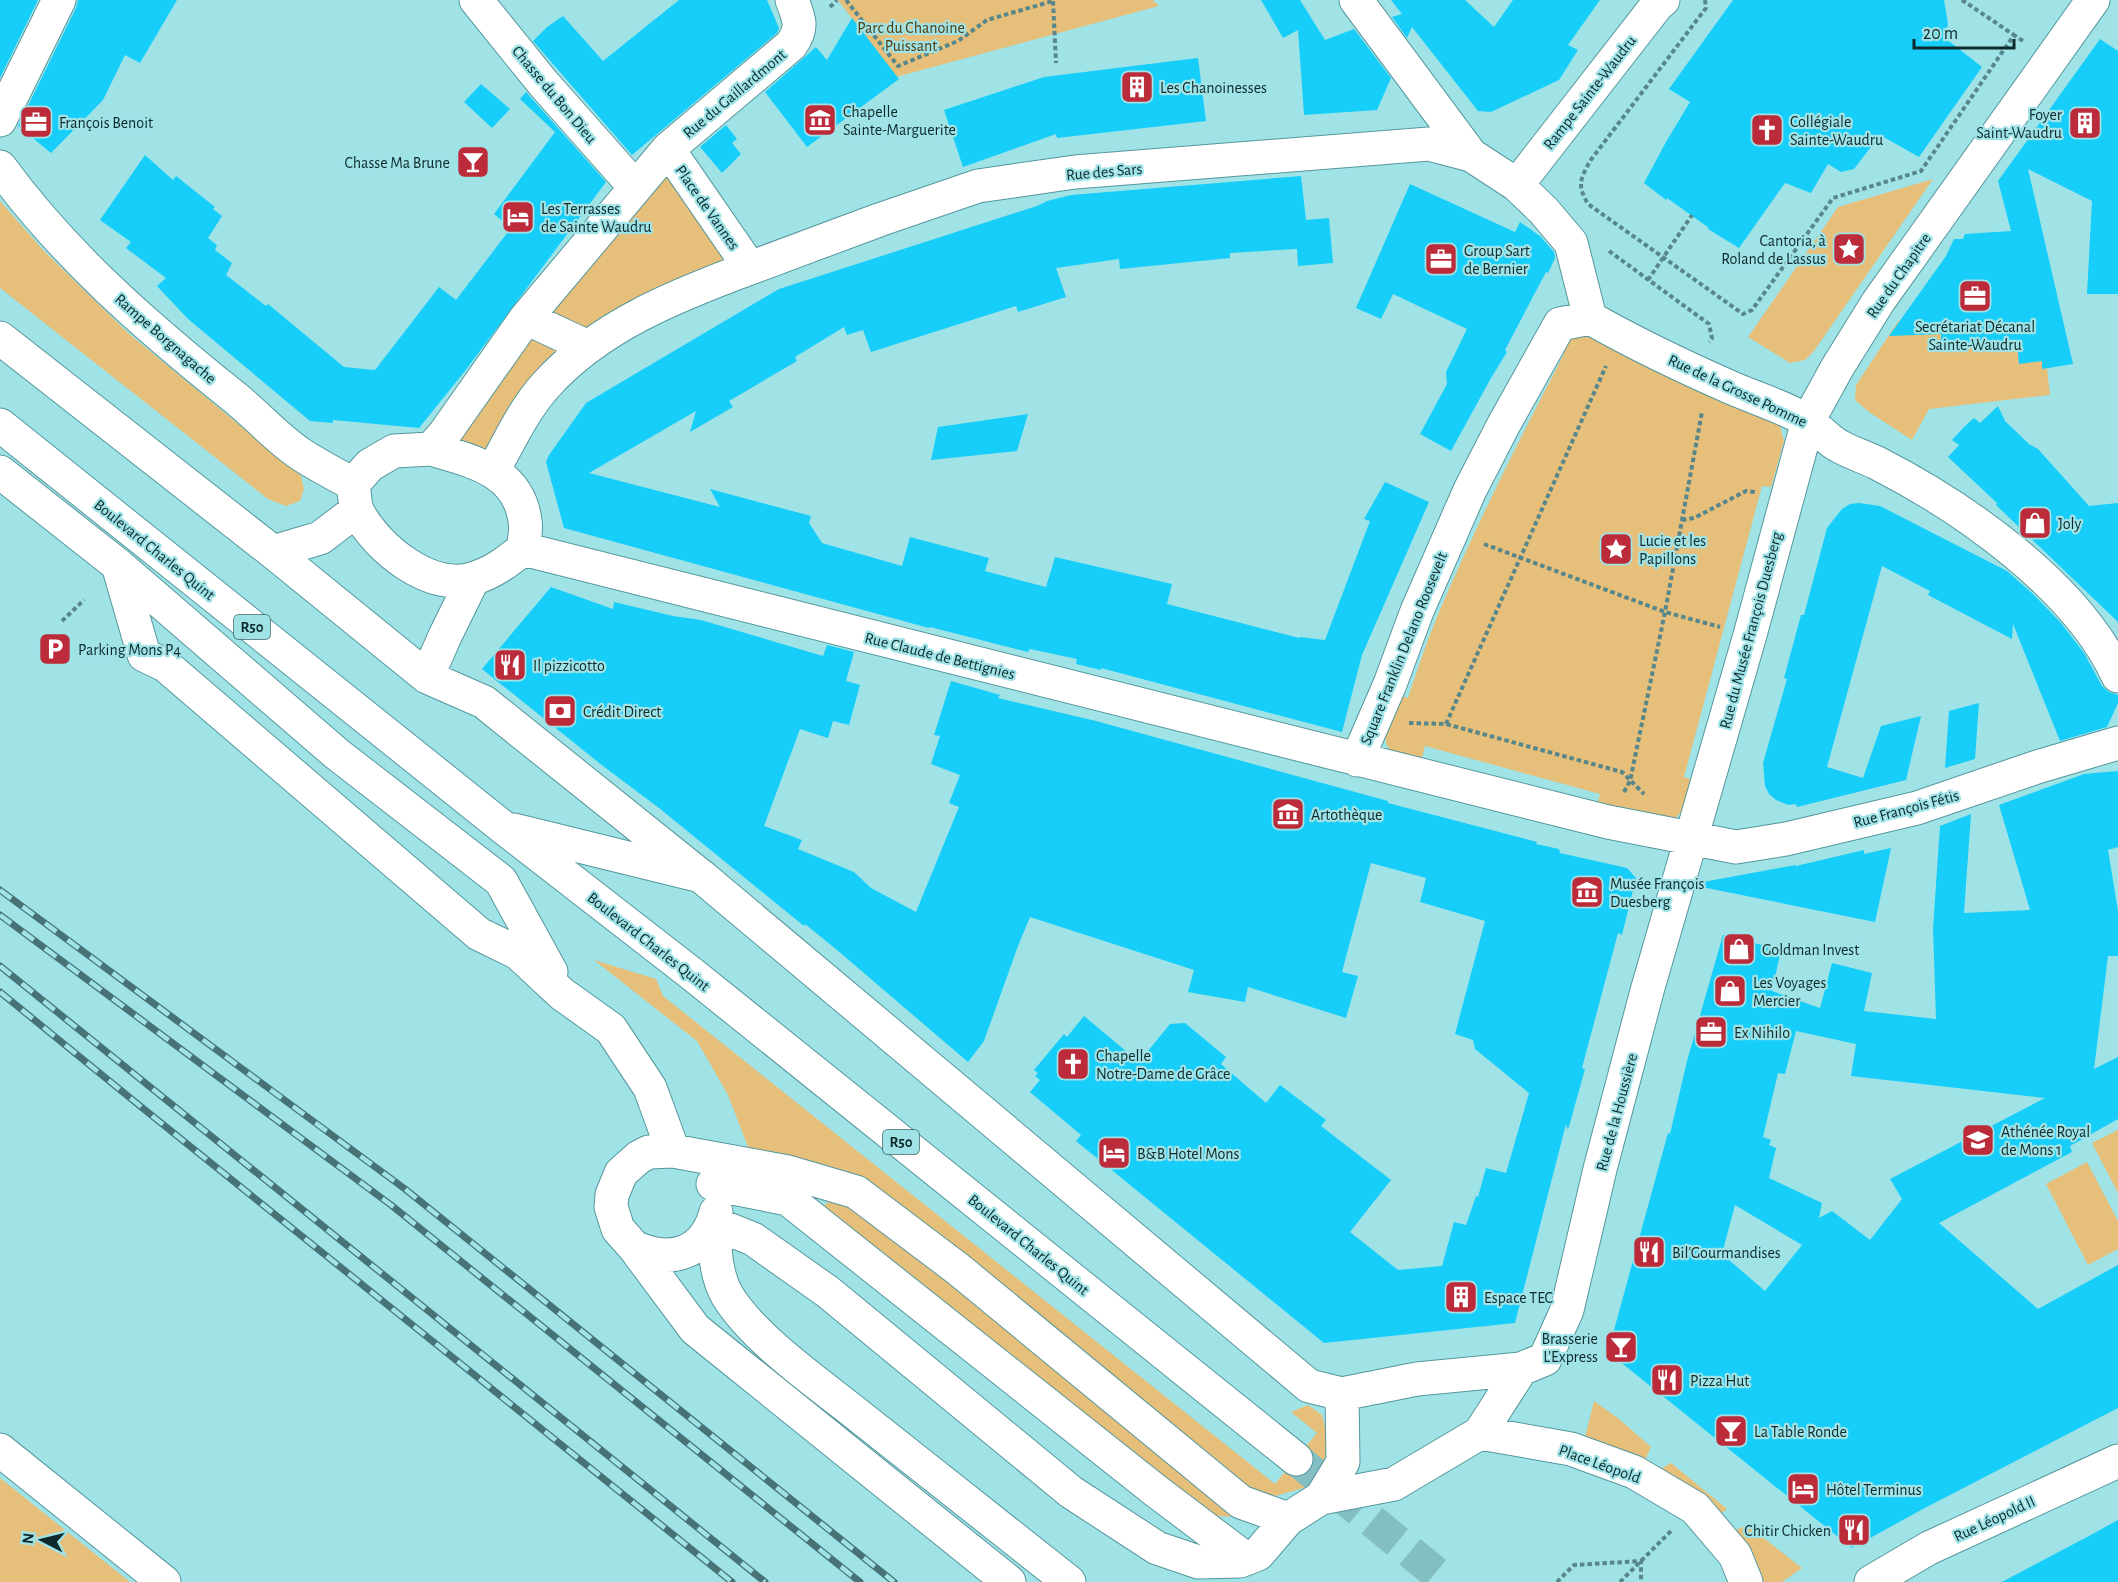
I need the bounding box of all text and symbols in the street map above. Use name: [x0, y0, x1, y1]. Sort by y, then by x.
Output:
scale bar: [1914, 12, 2014, 50]
park label: Parc du Chanoine Puissant: [857, 20, 965, 54]
text: 20 m: [1923, 25, 1958, 43]
street label: Rampe Sainte-Waudru: [1540, 33, 1639, 153]
street label: Chasse du Bon Dieu: [509, 43, 599, 146]
street label: Rue du Gaillardmont: [680, 46, 789, 141]
building icon: Les Chanoinesses: [1119, 69, 1155, 105]
place label: Les Chanoinesses: [1160, 80, 1267, 96]
museum icon: Chapelle Sainte-Marguerite: [802, 102, 838, 138]
office icon: François Benoit: [18, 104, 54, 140]
place label: Chapelle Sainte-Marguerite: [843, 104, 956, 138]
building icon: Foyer Saint-Waudru: [2067, 105, 2103, 141]
place label: Foyer Saint-Waudru: [1976, 107, 2063, 141]
church icon: Collégiale Sainte-Waudru: [1749, 112, 1785, 148]
place label: Collégiale Sainte-Waudru: [1790, 114, 1883, 148]
place label: François Benoit: [59, 115, 153, 131]
bar icon: Chasse Ma Brune: [455, 144, 491, 180]
place label: Chasse Ma Brune: [344, 155, 450, 171]
street label: Rue des Sars: [1065, 161, 1143, 183]
street label: Place de Vannes: [672, 162, 742, 253]
hotel icon: Les Terrasses de Sainte Waudru: [500, 199, 536, 235]
place label: Les Terrasses de Sainte Waudru: [541, 201, 652, 235]
street label: Rue du Chapitre: [1864, 230, 1934, 321]
place icon: Cantoria, à Roland de Lassus: [1831, 231, 1867, 267]
place label: Cantoria, à Roland de Lassus: [1721, 233, 1826, 267]
office icon: Group Sart de Bernier: [1423, 241, 1459, 277]
place label: Group Sart de Bernier: [1464, 243, 1530, 277]
office icon: Secrétariat Décanal Sainte-Waudru: [1957, 278, 1993, 314]
street label: Rampe Borgnagache: [112, 291, 219, 387]
place label: Secrétariat Décanal Sainte-Waudru: [1915, 319, 2035, 353]
street label: Rue de la Grosse Pomme: [1666, 352, 1810, 430]
street label: Boulevard Charles Quint: [90, 496, 218, 604]
shop icon: Joly: [2017, 505, 2053, 541]
place label: Joly: [2058, 516, 2081, 533]
street label: Rue du Musée François Duesberg: [1717, 530, 1785, 730]
place icon: Lucie et les Papillons: [1598, 531, 1634, 567]
place label: Lucie et les Papillons: [1639, 533, 1706, 567]
street label: Square Franklin Delano Roosevelt: [1358, 550, 1450, 747]
road number: R50: [234, 615, 270, 639]
street label: Rue Claude de Bettignies: [863, 630, 1017, 682]
parking icon: Parking Mons P4: [37, 631, 73, 667]
place label: Parking Mons P4: [78, 642, 181, 658]
restaurant icon: Il pizzicotto: [492, 647, 528, 683]
place label: Il pizzicotto: [533, 658, 605, 674]
bank icon: Crédit Direct: [542, 693, 578, 729]
place label: Crédit Direct: [583, 704, 661, 720]
street label: Rue François Fétis: [1852, 787, 1961, 831]
museum icon: Artothèque: [1270, 796, 1306, 832]
place label: Artothèque: [1311, 807, 1382, 823]
museum icon: Musée François Duesberg: [1569, 874, 1605, 910]
place label: Musée François Duesberg: [1610, 876, 1705, 910]
street label: Boulevard Charles Quint: [584, 889, 712, 995]
shop icon: Goldman Invest: [1721, 931, 1757, 967]
place label: Goldman Invest: [1762, 942, 1859, 958]
shop icon: Les Voyages Mercier: [1712, 973, 1748, 1009]
place label: Les Voyages Mercier: [1753, 975, 1826, 1009]
office icon: Ex Nihilo: [1693, 1014, 1729, 1050]
place label: Ex Nihilo: [1734, 1025, 1790, 1041]
church icon: Chapelle Notre-Dame de Grâce: [1055, 1046, 1091, 1082]
place label: Chapelle Notre-Dame de Grâce: [1096, 1048, 1230, 1082]
street label: Rue de la Houssière: [1594, 1052, 1640, 1173]
school or university icon: Athénée Royal de Mons 1: [1960, 1122, 1996, 1158]
place label: Athénée Royal de Mons 1: [2001, 1124, 2090, 1158]
road number: R50: [883, 1130, 919, 1154]
hotel icon: B&B Hotel Mons: [1096, 1135, 1132, 1171]
place label: B&B Hotel Mons: [1137, 1146, 1240, 1162]
street label: Boulevard Charles Quint: [964, 1191, 1092, 1299]
restaurant icon: Bil'Gourmandises: [1631, 1234, 1667, 1270]
place label: Bil'Gourmandises: [1672, 1245, 1781, 1261]
building icon: Espace TEC: [1443, 1279, 1479, 1315]
place label: Espace TEC: [1484, 1290, 1553, 1306]
bar icon: Brasserie L’Express: [1603, 1329, 1639, 1365]
place label: Brasserie L’Express: [1542, 1331, 1598, 1365]
restaurant icon: Pizza Hut: [1649, 1362, 1685, 1398]
place label: Pizza Hut: [1690, 1373, 1749, 1389]
bar icon: La Table Ronde: [1713, 1413, 1749, 1449]
place label: La Table Ronde: [1754, 1424, 1847, 1440]
street label: Place Léopold: [1557, 1442, 1643, 1486]
hotel icon: Hôtel Terminus: [1785, 1471, 1821, 1507]
place label: Hôtel Terminus: [1826, 1482, 1922, 1498]
street label: Rue Léopold II: [1951, 1493, 2038, 1545]
north arrow: [12, 1510, 72, 1570]
restaurant icon: Chitir Chicken: [1836, 1512, 1872, 1548]
place label: Chitir Chicken: [1744, 1523, 1831, 1539]
text: N: [19, 1532, 37, 1545]

